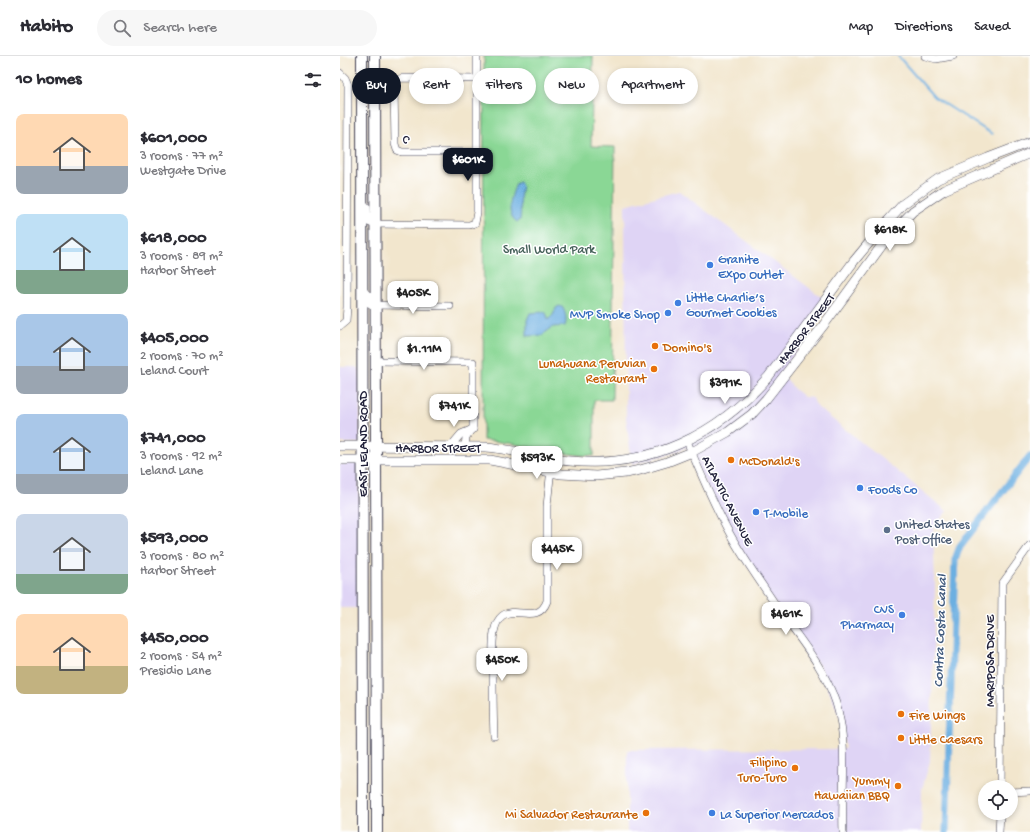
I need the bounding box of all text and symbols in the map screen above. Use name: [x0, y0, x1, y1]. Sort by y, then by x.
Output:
search box: [97, 10, 377, 46]
text: Habito: [20, 16, 73, 39]
icon: search: [111, 17, 133, 39]
text: Search here: [143, 19, 217, 37]
text: Map: [849, 19, 873, 36]
text: Directions: [895, 19, 952, 36]
text: Saved: [974, 19, 1010, 36]
chip: Buy: [352, 68, 401, 104]
chip: Rent: [409, 68, 464, 104]
chip: Filters: [472, 68, 536, 104]
chip: New: [544, 68, 599, 104]
chip: Apartment: [607, 68, 698, 104]
icon: filters: [302, 69, 324, 91]
text: 10 homes: [16, 70, 82, 90]
text: $601,000: [140, 129, 207, 149]
icon: home: [48, 130, 96, 178]
street label: C: [398, 135, 414, 145]
pin: $601K: [440, 148, 496, 182]
text: 3 rooms · 77 m²: [140, 149, 223, 164]
text: $601K: [452, 153, 484, 168]
text: Westgate Drive: [140, 164, 226, 179]
pin: $618K: [862, 218, 918, 252]
text: $618K: [874, 223, 906, 238]
text: $618,000: [140, 229, 207, 249]
icon: home: [48, 230, 96, 278]
park label: Small World Park: [503, 243, 596, 258]
text: 3 rooms · 89 m²: [140, 249, 223, 264]
place label: Granite Expo Outlet: [718, 253, 785, 283]
marker: Granite Expo Outlet: [705, 260, 715, 270]
text: Harbor Street: [140, 264, 215, 279]
pin: $405K: [385, 281, 441, 315]
text: $405K: [396, 286, 430, 301]
street label: HARBOR STREET: [775, 290, 839, 368]
place label: Little Charlie’s Gourmet Cookies: [686, 291, 778, 321]
marker: Little Charlie’s Gourmet Cookies: [673, 298, 683, 308]
place label: MVP Smoke Shop: [570, 308, 661, 323]
marker: MVP Smoke Shop: [663, 308, 673, 318]
text: $405,000: [140, 329, 209, 349]
icon: home: [48, 330, 96, 378]
pin: $1.11M: [391, 337, 457, 371]
marker: Domino's: [650, 341, 660, 351]
place label: Domino's: [662, 341, 712, 356]
text: $1.11M: [407, 342, 441, 357]
text: 2 rooms · 70 m²: [140, 349, 223, 364]
place label: Lunahuana Peruvian Restaurant: [538, 357, 648, 387]
text: Leland Court: [140, 364, 208, 379]
marker: Lunahuana Peruvian Restaurant: [649, 364, 659, 374]
pin: $391K: [697, 371, 753, 405]
text: $391K: [709, 376, 741, 391]
street label: EAST LELAND ROAD: [357, 390, 372, 497]
pin: $741K: [426, 394, 482, 428]
text: $741K: [438, 399, 470, 414]
text: $741,000: [140, 429, 206, 449]
icon: home: [48, 430, 96, 478]
street label: HARBOR STREET: [395, 442, 482, 457]
pin: $593K: [509, 446, 565, 480]
text: 3 rooms · 92 m²: [140, 449, 223, 464]
text: $593K: [520, 451, 554, 466]
street label: ATLANTIC AVENUE: [698, 454, 756, 549]
marker: McDonald's: [726, 455, 736, 465]
place label: McDonald's: [739, 455, 801, 470]
text: Leland Lane: [140, 464, 203, 479]
marker: Foods Co: [855, 483, 865, 493]
place label: Foods Co: [867, 483, 918, 498]
marker: T-Mobile: [751, 507, 761, 517]
place label: T-Mobile: [763, 507, 808, 522]
place label: United States Post Office: [894, 518, 971, 548]
marker: United States Post Office: [882, 525, 892, 535]
text: $593,000: [140, 529, 208, 549]
icon: home: [48, 530, 96, 578]
pin: $445K: [529, 537, 585, 571]
text: $445K: [541, 542, 573, 557]
text: 3 rooms · 80 m²: [140, 549, 224, 564]
text: Harbor Street: [140, 564, 215, 579]
water label: Contra Costa Canal: [931, 573, 952, 688]
pin: $461K: [758, 602, 814, 636]
place label: CVS Pharmacy: [840, 603, 895, 633]
text: $461K: [771, 607, 802, 622]
marker: CVS Pharmacy: [897, 610, 907, 620]
street label: MARIPOSA DRIVE: [984, 614, 999, 707]
text: $450,000: [140, 629, 209, 649]
icon: home: [48, 630, 96, 678]
pin: $450K: [474, 648, 530, 682]
text: 2 rooms · 54 m²: [140, 649, 222, 664]
text: $450K: [485, 653, 519, 668]
text: Presidio Lane: [140, 664, 211, 679]
marker: Fire Wings: [896, 709, 906, 719]
place label: Fire Wings: [908, 709, 966, 724]
marker: Little Caesars: [896, 733, 906, 743]
place label: Little Caesars: [909, 733, 983, 748]
place label: Filipino Turo-Turo: [737, 756, 787, 786]
marker: Filipino Turo-Turo: [790, 763, 800, 773]
place label: Yummy Hawaiian BBQ: [814, 774, 891, 804]
map controls: [978, 780, 1018, 820]
button: locate: [978, 780, 1018, 820]
marker: Yummy Hawaiian BBQ: [893, 781, 903, 791]
place label: Mi Salvador Restaurante: [505, 808, 638, 823]
marker: Mi Salvador Restaurante: [641, 808, 651, 818]
marker: La Superior Mercados: [707, 808, 717, 818]
place label: La Superior Mercados: [720, 808, 834, 823]

